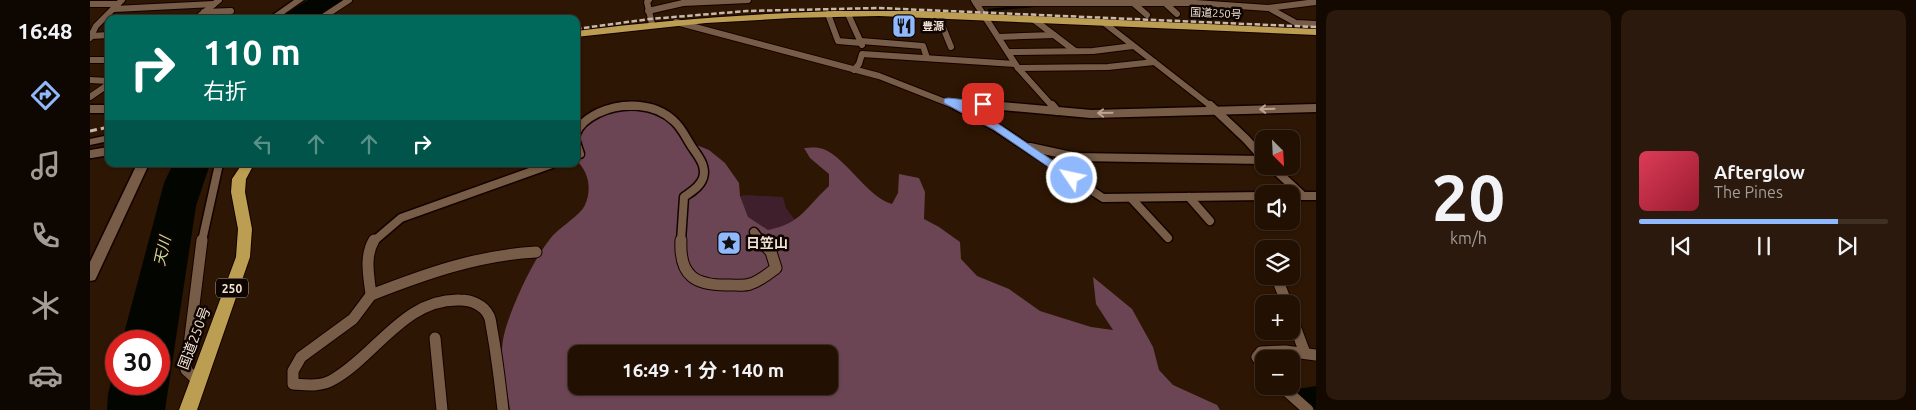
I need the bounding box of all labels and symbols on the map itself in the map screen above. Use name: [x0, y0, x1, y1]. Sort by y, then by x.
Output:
street label: 国道250号: [1190, 6, 1242, 20]
restaurant icon: 豊源: [891, 13, 917, 39]
place label: 豊源: [922, 20, 944, 32]
pin: [962, 83, 1004, 125]
one-way arrow: [1260, 104, 1276, 114]
one-way arrow: [1097, 109, 1113, 118]
north arrow: [1255, 130, 1300, 175]
position arrow: [1045, 151, 1097, 203]
place icon: 日笠山: [716, 230, 742, 256]
water label: 天川: [151, 233, 174, 267]
place label: 日笠山: [746, 235, 788, 251]
road number: 250: [216, 278, 248, 298]
street label: 国道250号: [175, 304, 213, 372]
speed limit sign: 30: [105, 330, 170, 395]

